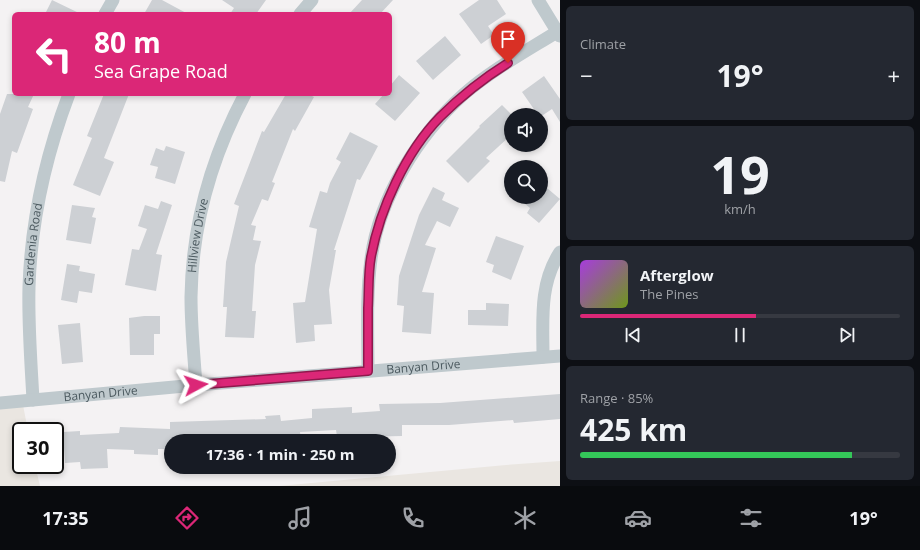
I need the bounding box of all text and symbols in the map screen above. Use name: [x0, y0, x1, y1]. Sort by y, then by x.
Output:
pin: [491, 22, 525, 63]
text: 80 m: [94, 23, 161, 61]
icon: left: [28, 28, 80, 80]
icon: arrive: [497, 28, 519, 50]
text: Climate: [580, 35, 626, 53]
text: 19°: [716, 55, 764, 96]
text: Sea Grape Road: [94, 59, 228, 83]
text: −: [580, 60, 593, 90]
text: +: [887, 60, 900, 90]
map controls: [504, 108, 548, 204]
button: sound: [504, 108, 548, 152]
text: 19: [710, 138, 770, 209]
button: search: [504, 160, 548, 204]
street label: Hillview Drive: [183, 196, 212, 274]
text: km/h: [724, 200, 756, 218]
street label: Gardenia Road: [20, 201, 46, 286]
text: Afterglow: [640, 265, 714, 285]
text: The Pines: [640, 285, 698, 303]
icon: previous: [622, 324, 644, 346]
icon: pause: [729, 324, 751, 346]
icon: next: [836, 324, 858, 346]
street label: Banyan Drive: [386, 355, 461, 378]
position arrow: [175, 364, 217, 406]
street label: Banyan Drive: [63, 381, 139, 405]
text: Range · 85%: [580, 389, 653, 407]
text: 425 km: [580, 409, 687, 450]
speed limit sign: 30: [12, 422, 64, 474]
text: 17:36 · 1 min · 250 m: [206, 444, 354, 464]
icon: directions: [173, 504, 201, 532]
icon: music: [286, 504, 314, 532]
icon: phone: [399, 504, 427, 532]
icon: climate: [511, 504, 539, 532]
icon: car: [624, 504, 652, 532]
icon: filters: [737, 504, 765, 532]
text: 17:35: [42, 506, 89, 530]
text: 19°: [849, 506, 878, 530]

